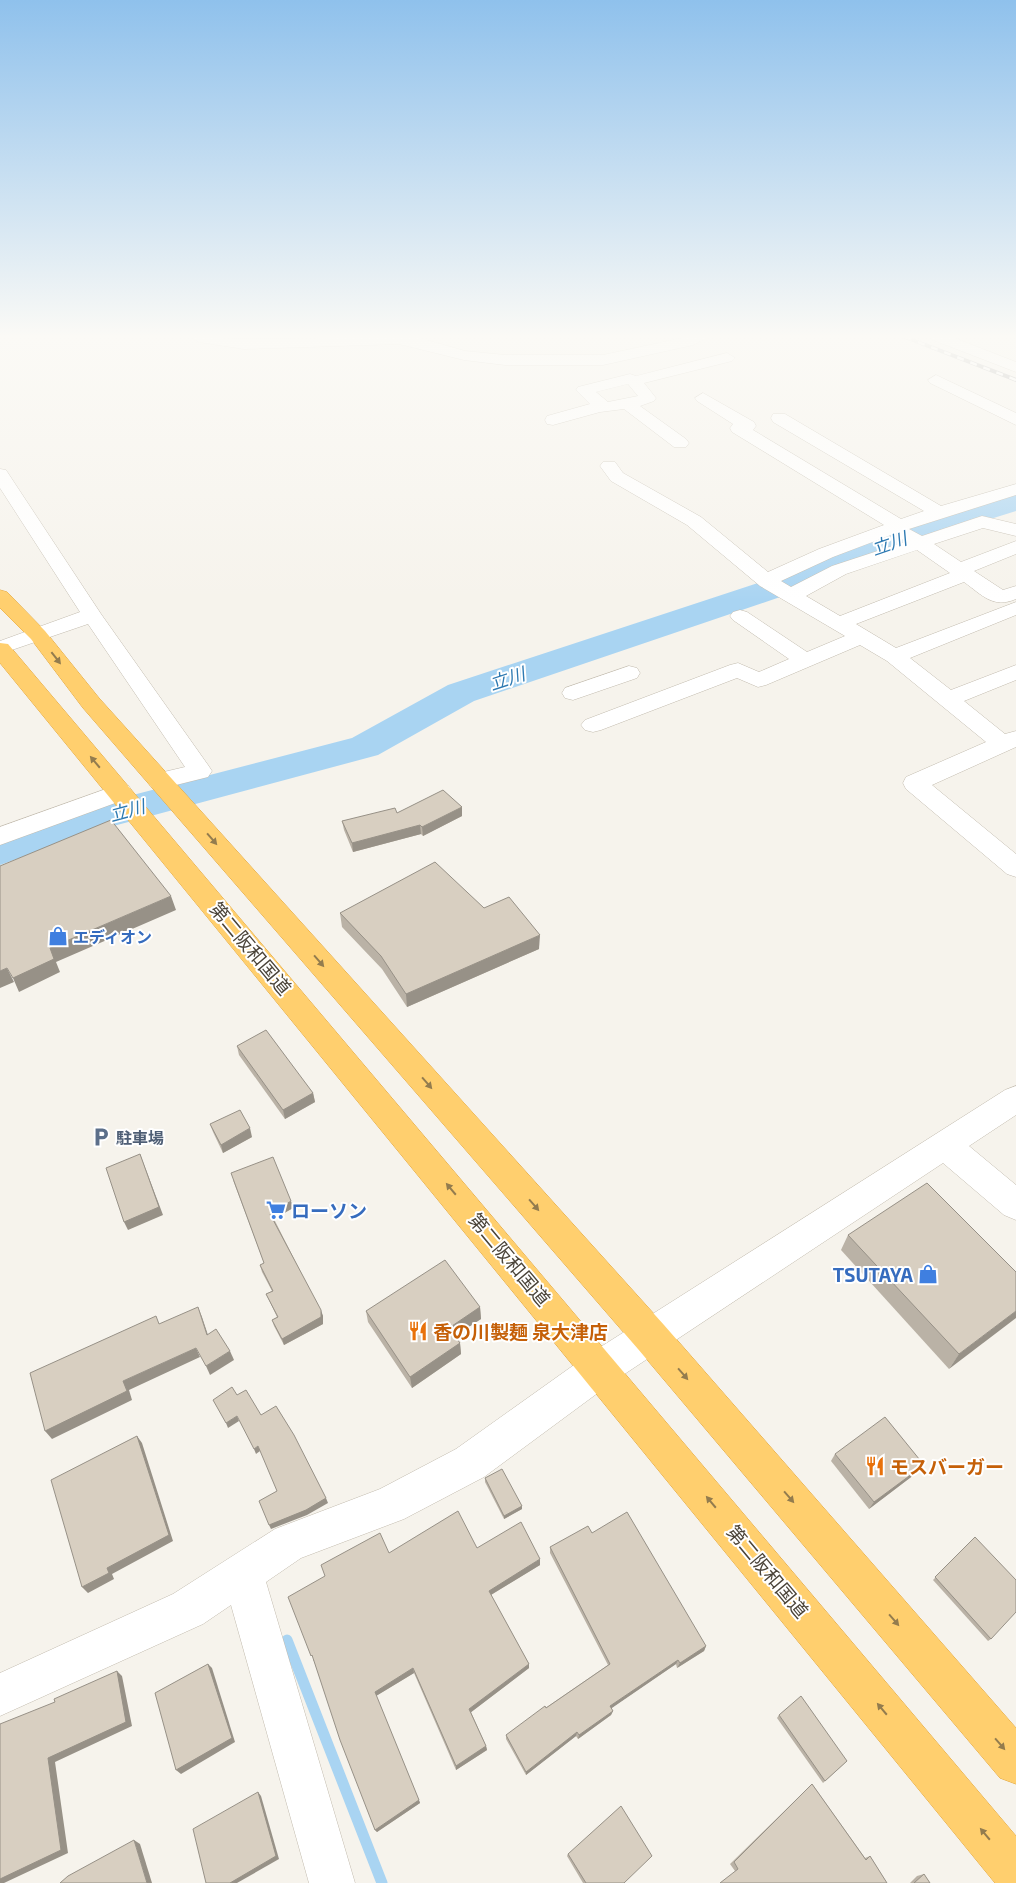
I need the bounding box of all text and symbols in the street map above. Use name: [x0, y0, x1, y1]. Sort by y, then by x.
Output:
water label: 立川: [868, 526, 911, 559]
one-way arrow: [50, 651, 61, 664]
water label: 立川: [486, 661, 529, 694]
one-way arrow: [89, 756, 100, 769]
water label: 立川: [107, 794, 149, 825]
one-way arrow: [206, 833, 217, 846]
street label: 第二阪和国道: [206, 897, 296, 999]
shop icon: エディオン: [47, 925, 69, 947]
place label: エディオン: [73, 927, 152, 946]
one-way arrow: [313, 955, 324, 967]
one-way arrow: [421, 1076, 432, 1089]
parking icon: 駐車場: [90, 1126, 112, 1148]
place label: 駐車場: [116, 1128, 164, 1147]
one-way arrow: [446, 1182, 457, 1195]
one-way arrow: [528, 1198, 540, 1210]
supermarket icon: ローソン: [265, 1199, 287, 1221]
place label: ローソン: [291, 1199, 367, 1222]
street label: 第二阪和国道: [465, 1208, 555, 1310]
place label: TSUTAYA: [833, 1263, 914, 1286]
shop icon: TSUTAYA: [917, 1263, 939, 1285]
restaurant icon: 香の川製麺 泉大津店: [407, 1320, 429, 1342]
place label: 香の川製麺 泉大津店: [433, 1320, 608, 1343]
one-way arrow: [677, 1367, 688, 1380]
restaurant icon: モスバーガー: [864, 1455, 886, 1477]
place label: モスバーガー: [890, 1455, 1004, 1478]
one-way arrow: [783, 1490, 794, 1503]
one-way arrow: [706, 1496, 717, 1509]
street label: 第二阪和国道: [723, 1520, 813, 1622]
one-way arrow: [889, 1614, 900, 1627]
one-way arrow: [876, 1703, 887, 1716]
one-way arrow: [995, 1737, 1006, 1750]
one-way arrow: [980, 1828, 991, 1840]

